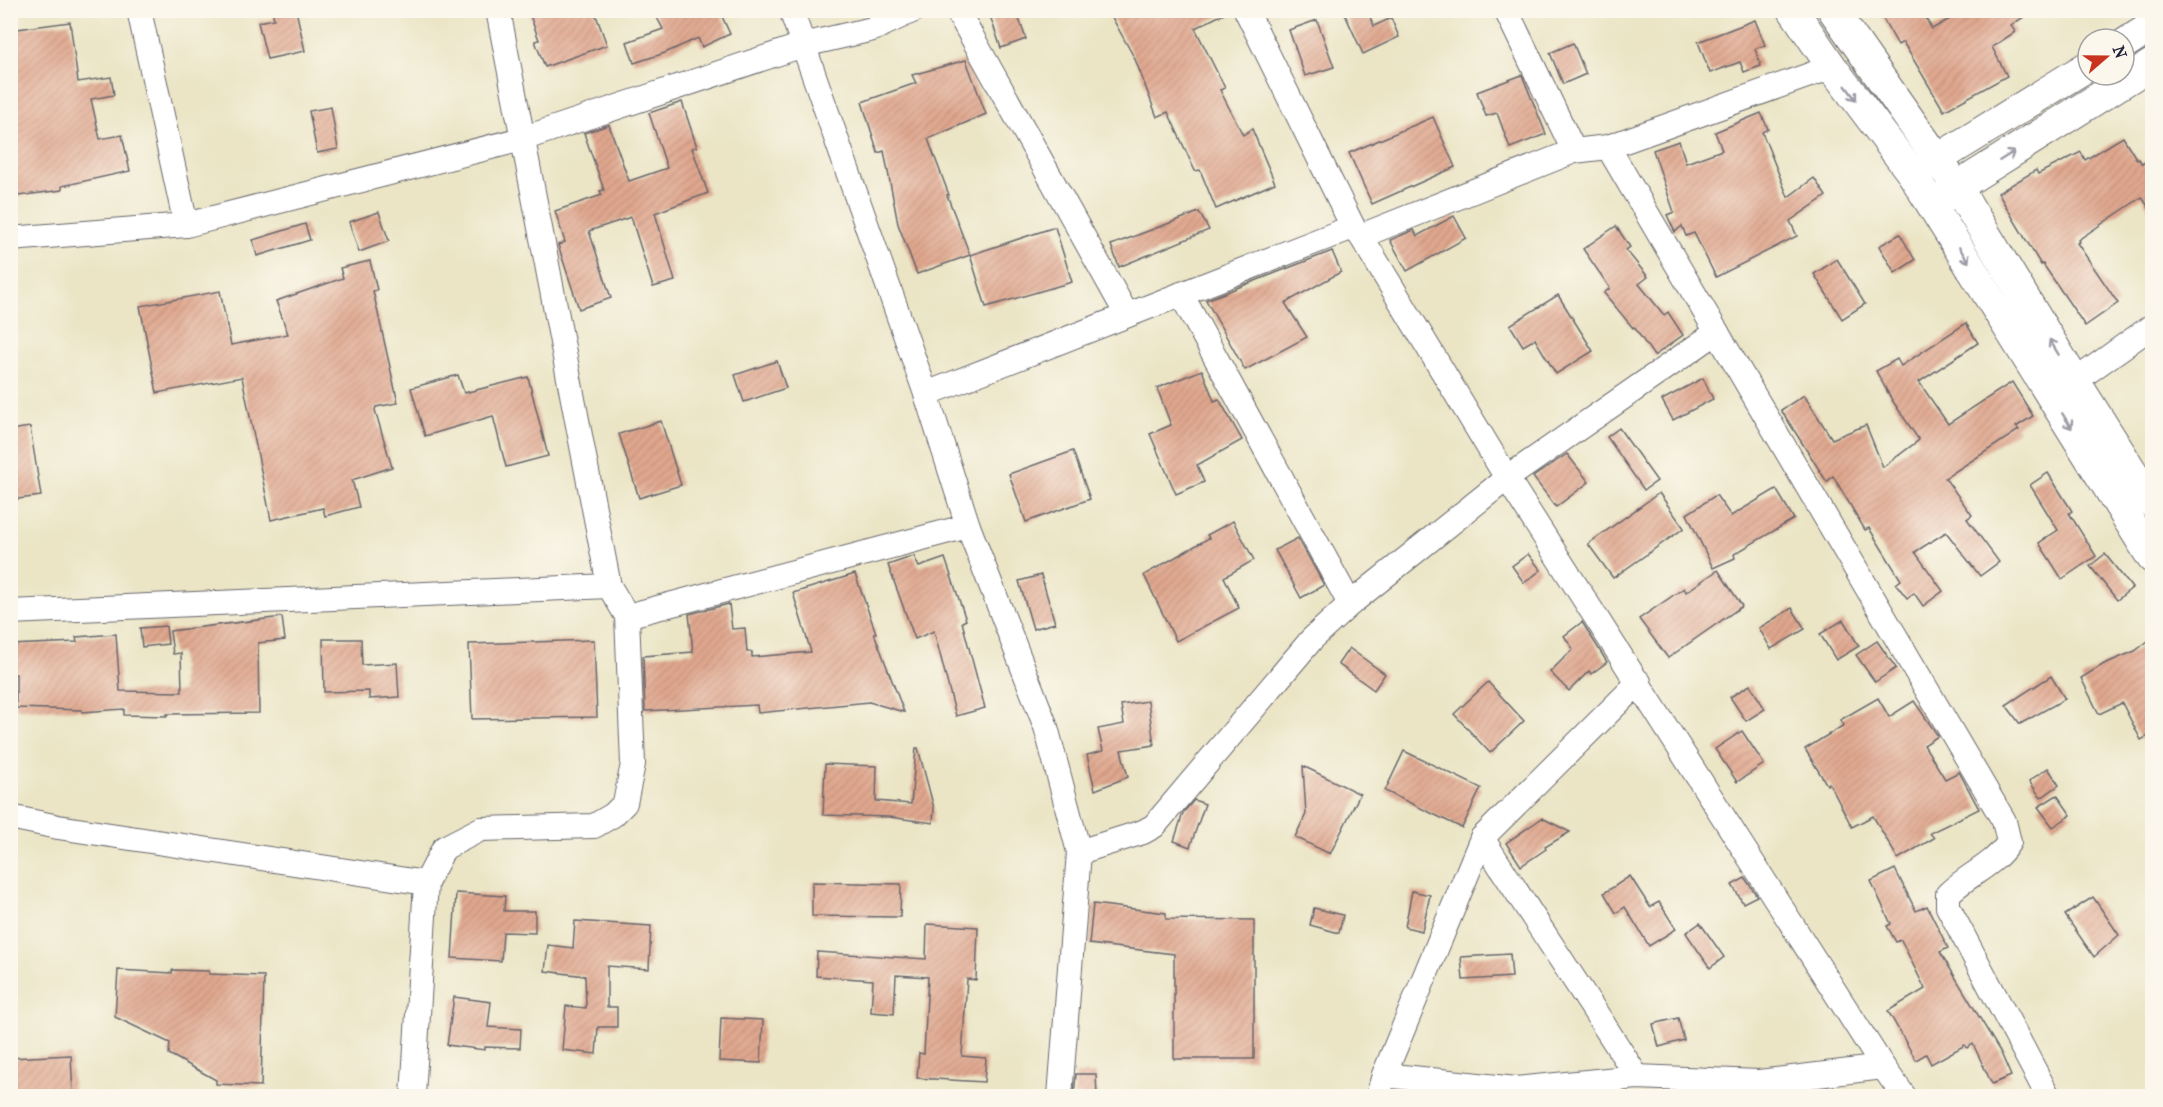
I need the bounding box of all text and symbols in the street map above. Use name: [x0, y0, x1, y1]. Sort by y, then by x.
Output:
north arrow: [2076, 27, 2136, 87]
text: N: [2109, 43, 2131, 62]
one-way arrow: [1845, 84, 1857, 100]
one-way arrow: [1998, 149, 2015, 161]
one-way arrow: [1958, 247, 1970, 263]
one-way arrow: [2048, 339, 2060, 356]
one-way arrow: [2062, 412, 2074, 429]

